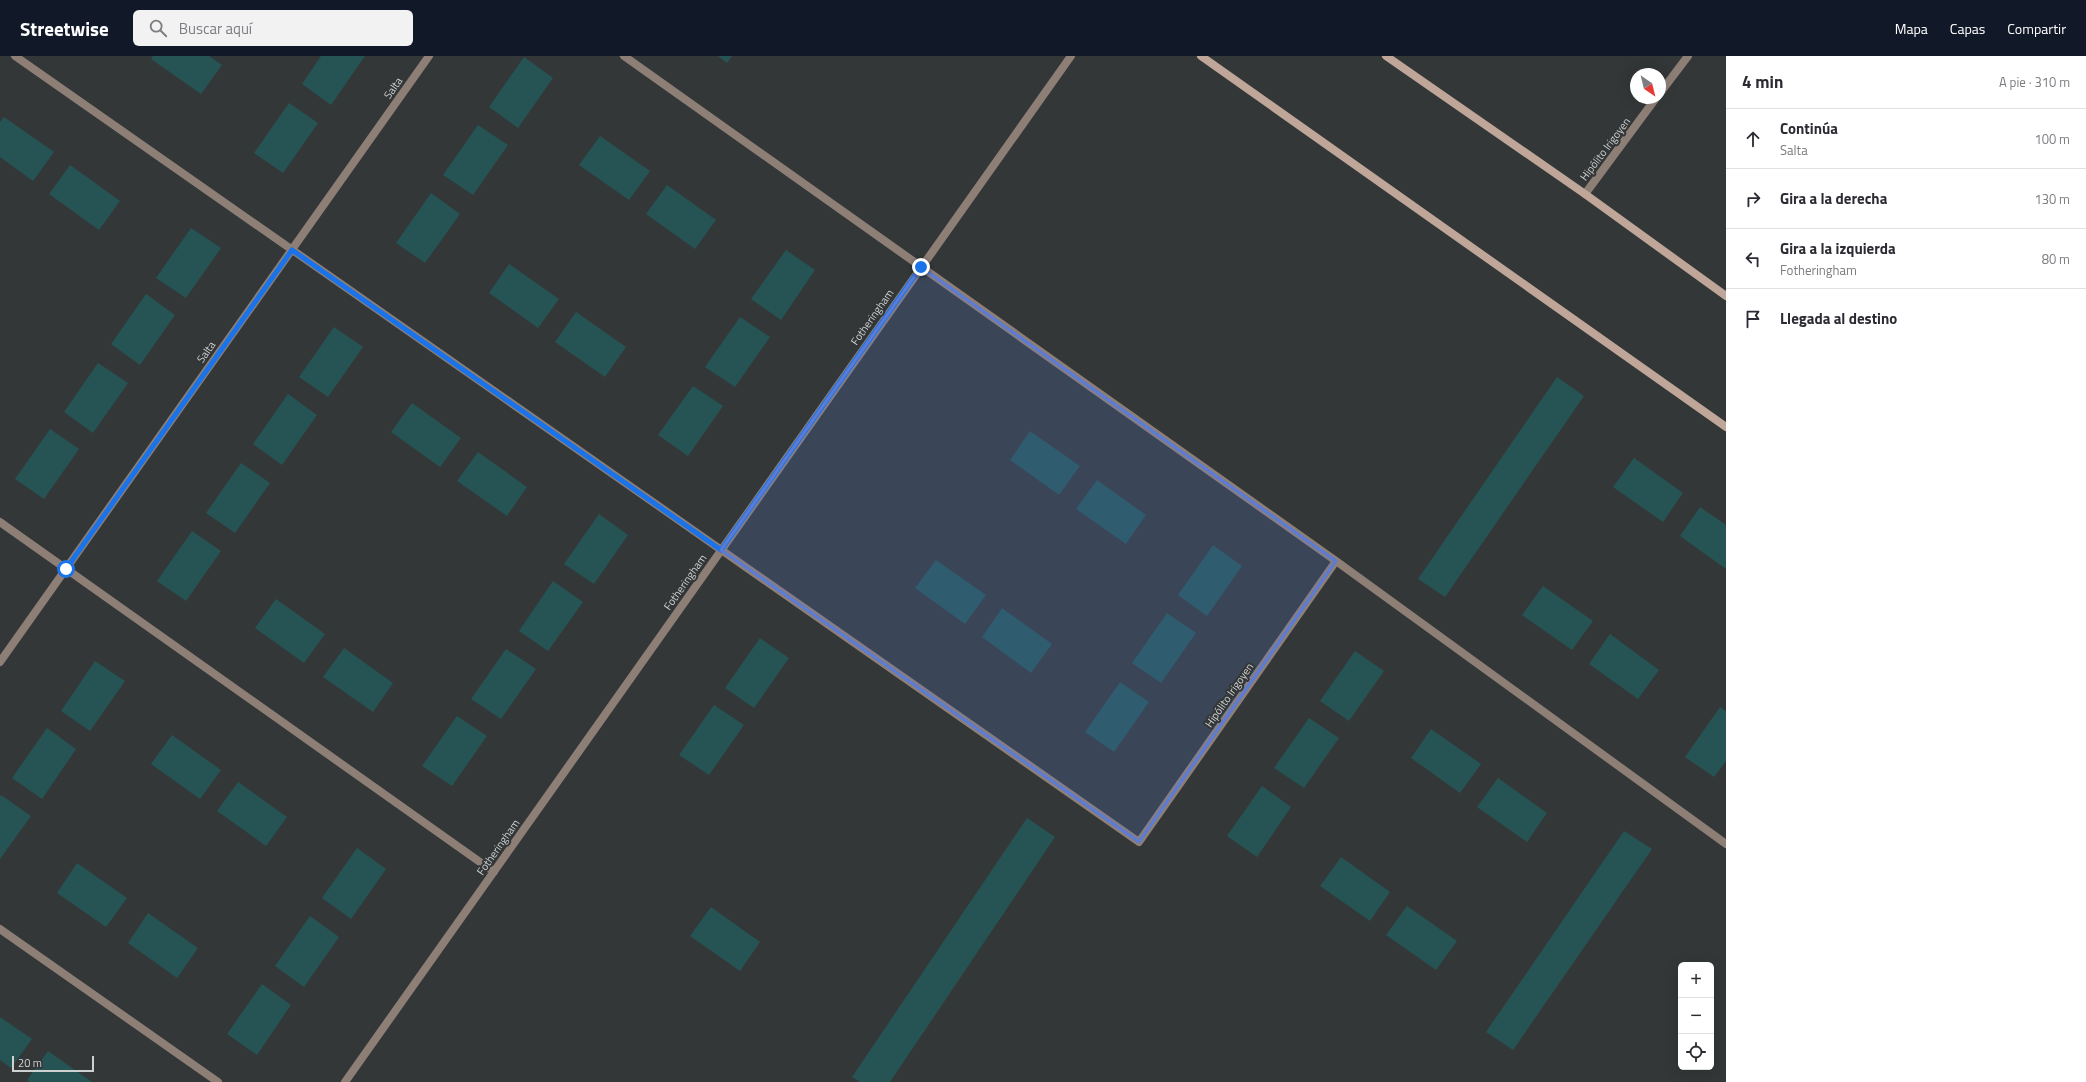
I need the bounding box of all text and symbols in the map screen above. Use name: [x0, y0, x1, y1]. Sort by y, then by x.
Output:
search box: [133, 10, 413, 46]
text: Streetwise: [20, 14, 109, 43]
icon: search: [147, 17, 169, 39]
text: Buscar aquí: [179, 17, 252, 40]
text: Mapa: [1895, 18, 1928, 39]
text: Capas: [1950, 18, 1985, 39]
text: Compartir: [2007, 18, 2066, 39]
north arrow: [1630, 68, 1666, 104]
text: 4 min: [1742, 69, 1783, 95]
text: A pie · 310 m: [1999, 72, 2070, 92]
street label: Salta: [380, 73, 407, 102]
street label: Hipólito Irigoyen: [1576, 114, 1634, 184]
text: Continúa: [1780, 117, 1838, 140]
icon: ahead: [1742, 128, 1764, 150]
text: 100 m: [2034, 129, 2070, 149]
text: Salta: [1780, 140, 1808, 160]
text: Gira a la derecha: [1780, 187, 1887, 210]
icon: right: [1742, 188, 1764, 210]
text: 130 m: [2034, 189, 2070, 209]
text: Gira a la izquierda: [1780, 237, 1896, 260]
icon: left: [1742, 248, 1764, 270]
text: 80 m: [2042, 249, 2070, 269]
route end: [912, 258, 930, 276]
text: Fotheringham: [1780, 260, 1857, 280]
street label: Fotheringham: [847, 286, 897, 348]
text: Llegada al destino: [1780, 307, 1897, 330]
icon: arrive: [1742, 308, 1764, 330]
street label: Salta: [193, 337, 220, 366]
street label: Fotheringham: [660, 551, 710, 613]
route start: [57, 560, 75, 578]
street label: Hipólito Irigoyen: [1201, 659, 1257, 730]
street label: Fotheringham: [473, 816, 523, 878]
map controls: [1678, 962, 1714, 1070]
button: +: [1678, 962, 1714, 998]
button: −: [1678, 998, 1714, 1034]
button: locate: [1678, 1034, 1714, 1070]
scale bar: [12, 1054, 94, 1073]
text: 20 m: [18, 1055, 42, 1071]

